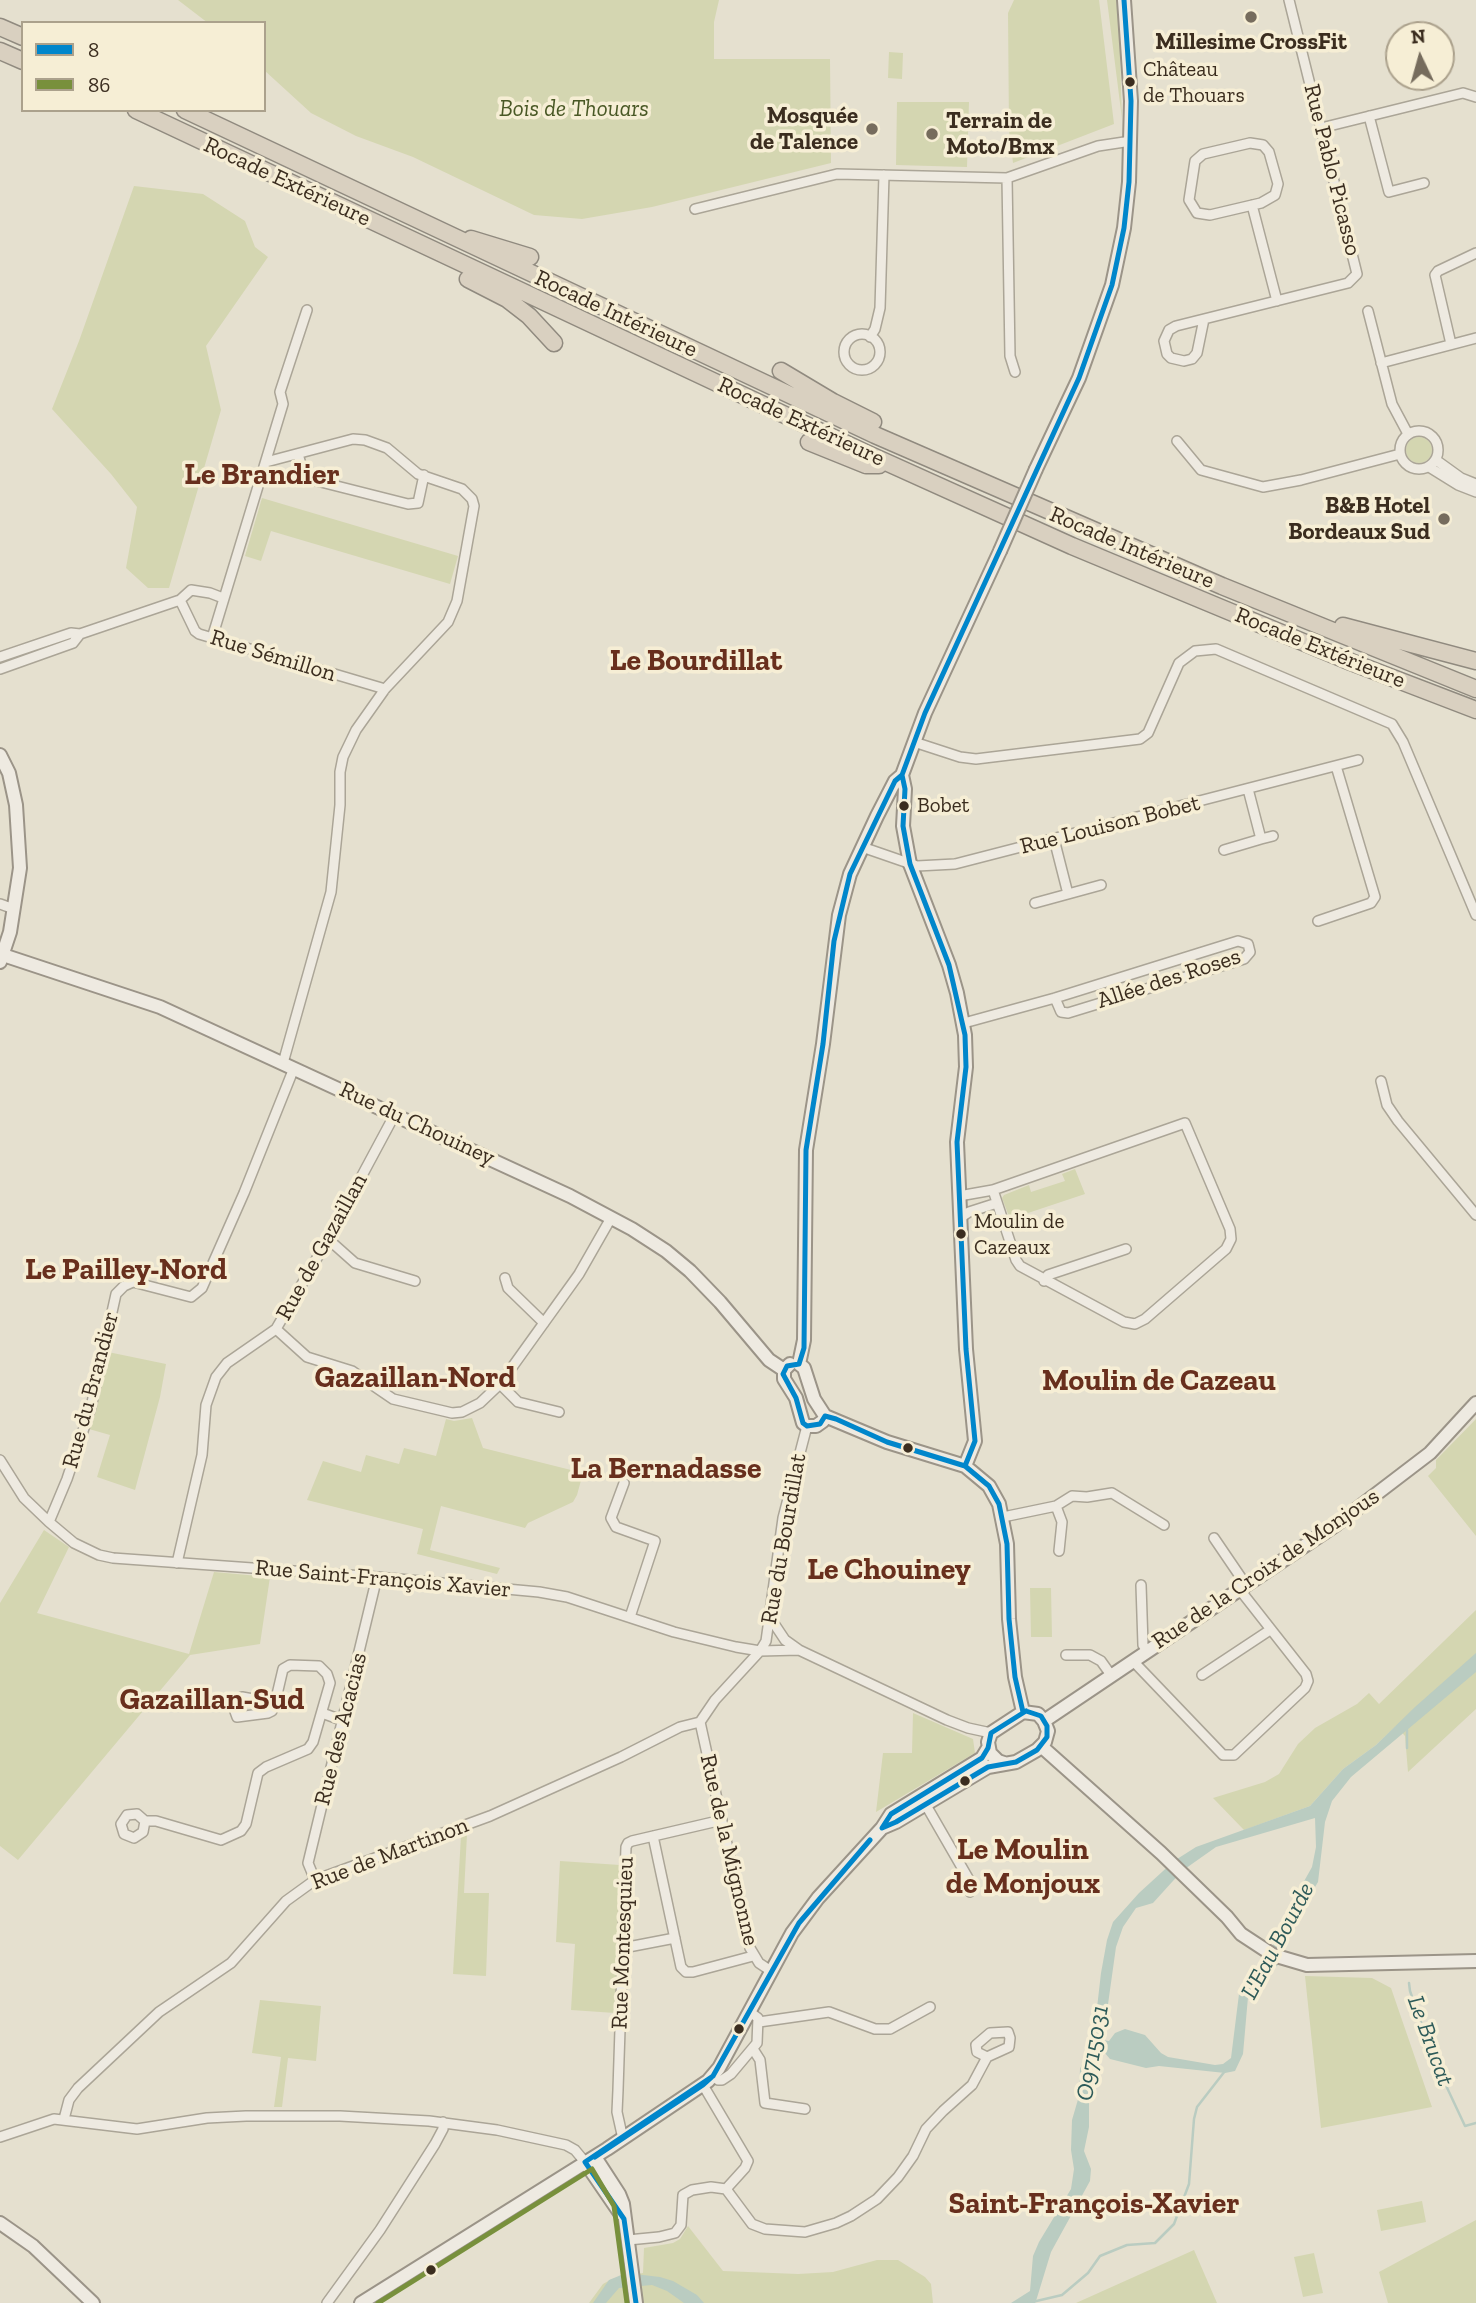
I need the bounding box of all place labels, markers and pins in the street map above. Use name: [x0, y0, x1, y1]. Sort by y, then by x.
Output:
marker: Millesime CrossFit: [1243, 9, 1259, 25]
place label: Millesime CrossFit: [1155, 28, 1347, 56]
place label: Château de Thouars: [1143, 57, 1245, 107]
marker: Château de Thouars: [1123, 75, 1137, 89]
place label: Mosquée de Talence: [750, 102, 858, 156]
place label: Terrain de Moto/Bmx: [946, 107, 1055, 161]
marker: Mosquée de Talence: [864, 121, 880, 137]
marker: Terrain de Moto/Bmx: [924, 126, 940, 142]
place label: B&B Hotel Bordeaux Sud: [1288, 492, 1430, 546]
marker: B&B Hotel Bordeaux Sud: [1436, 511, 1452, 527]
place label: Bobet: [917, 793, 969, 819]
marker: Bobet: [897, 799, 911, 813]
place label: Moulin de Cazeaux: [974, 1209, 1064, 1259]
marker: Moulin de Cazeaux: [954, 1227, 968, 1241]
unlabelled marker: [901, 1441, 915, 1455]
unlabelled marker: [958, 1774, 972, 1788]
unlabelled marker: [732, 2022, 746, 2036]
unlabelled marker: [424, 2263, 438, 2277]

